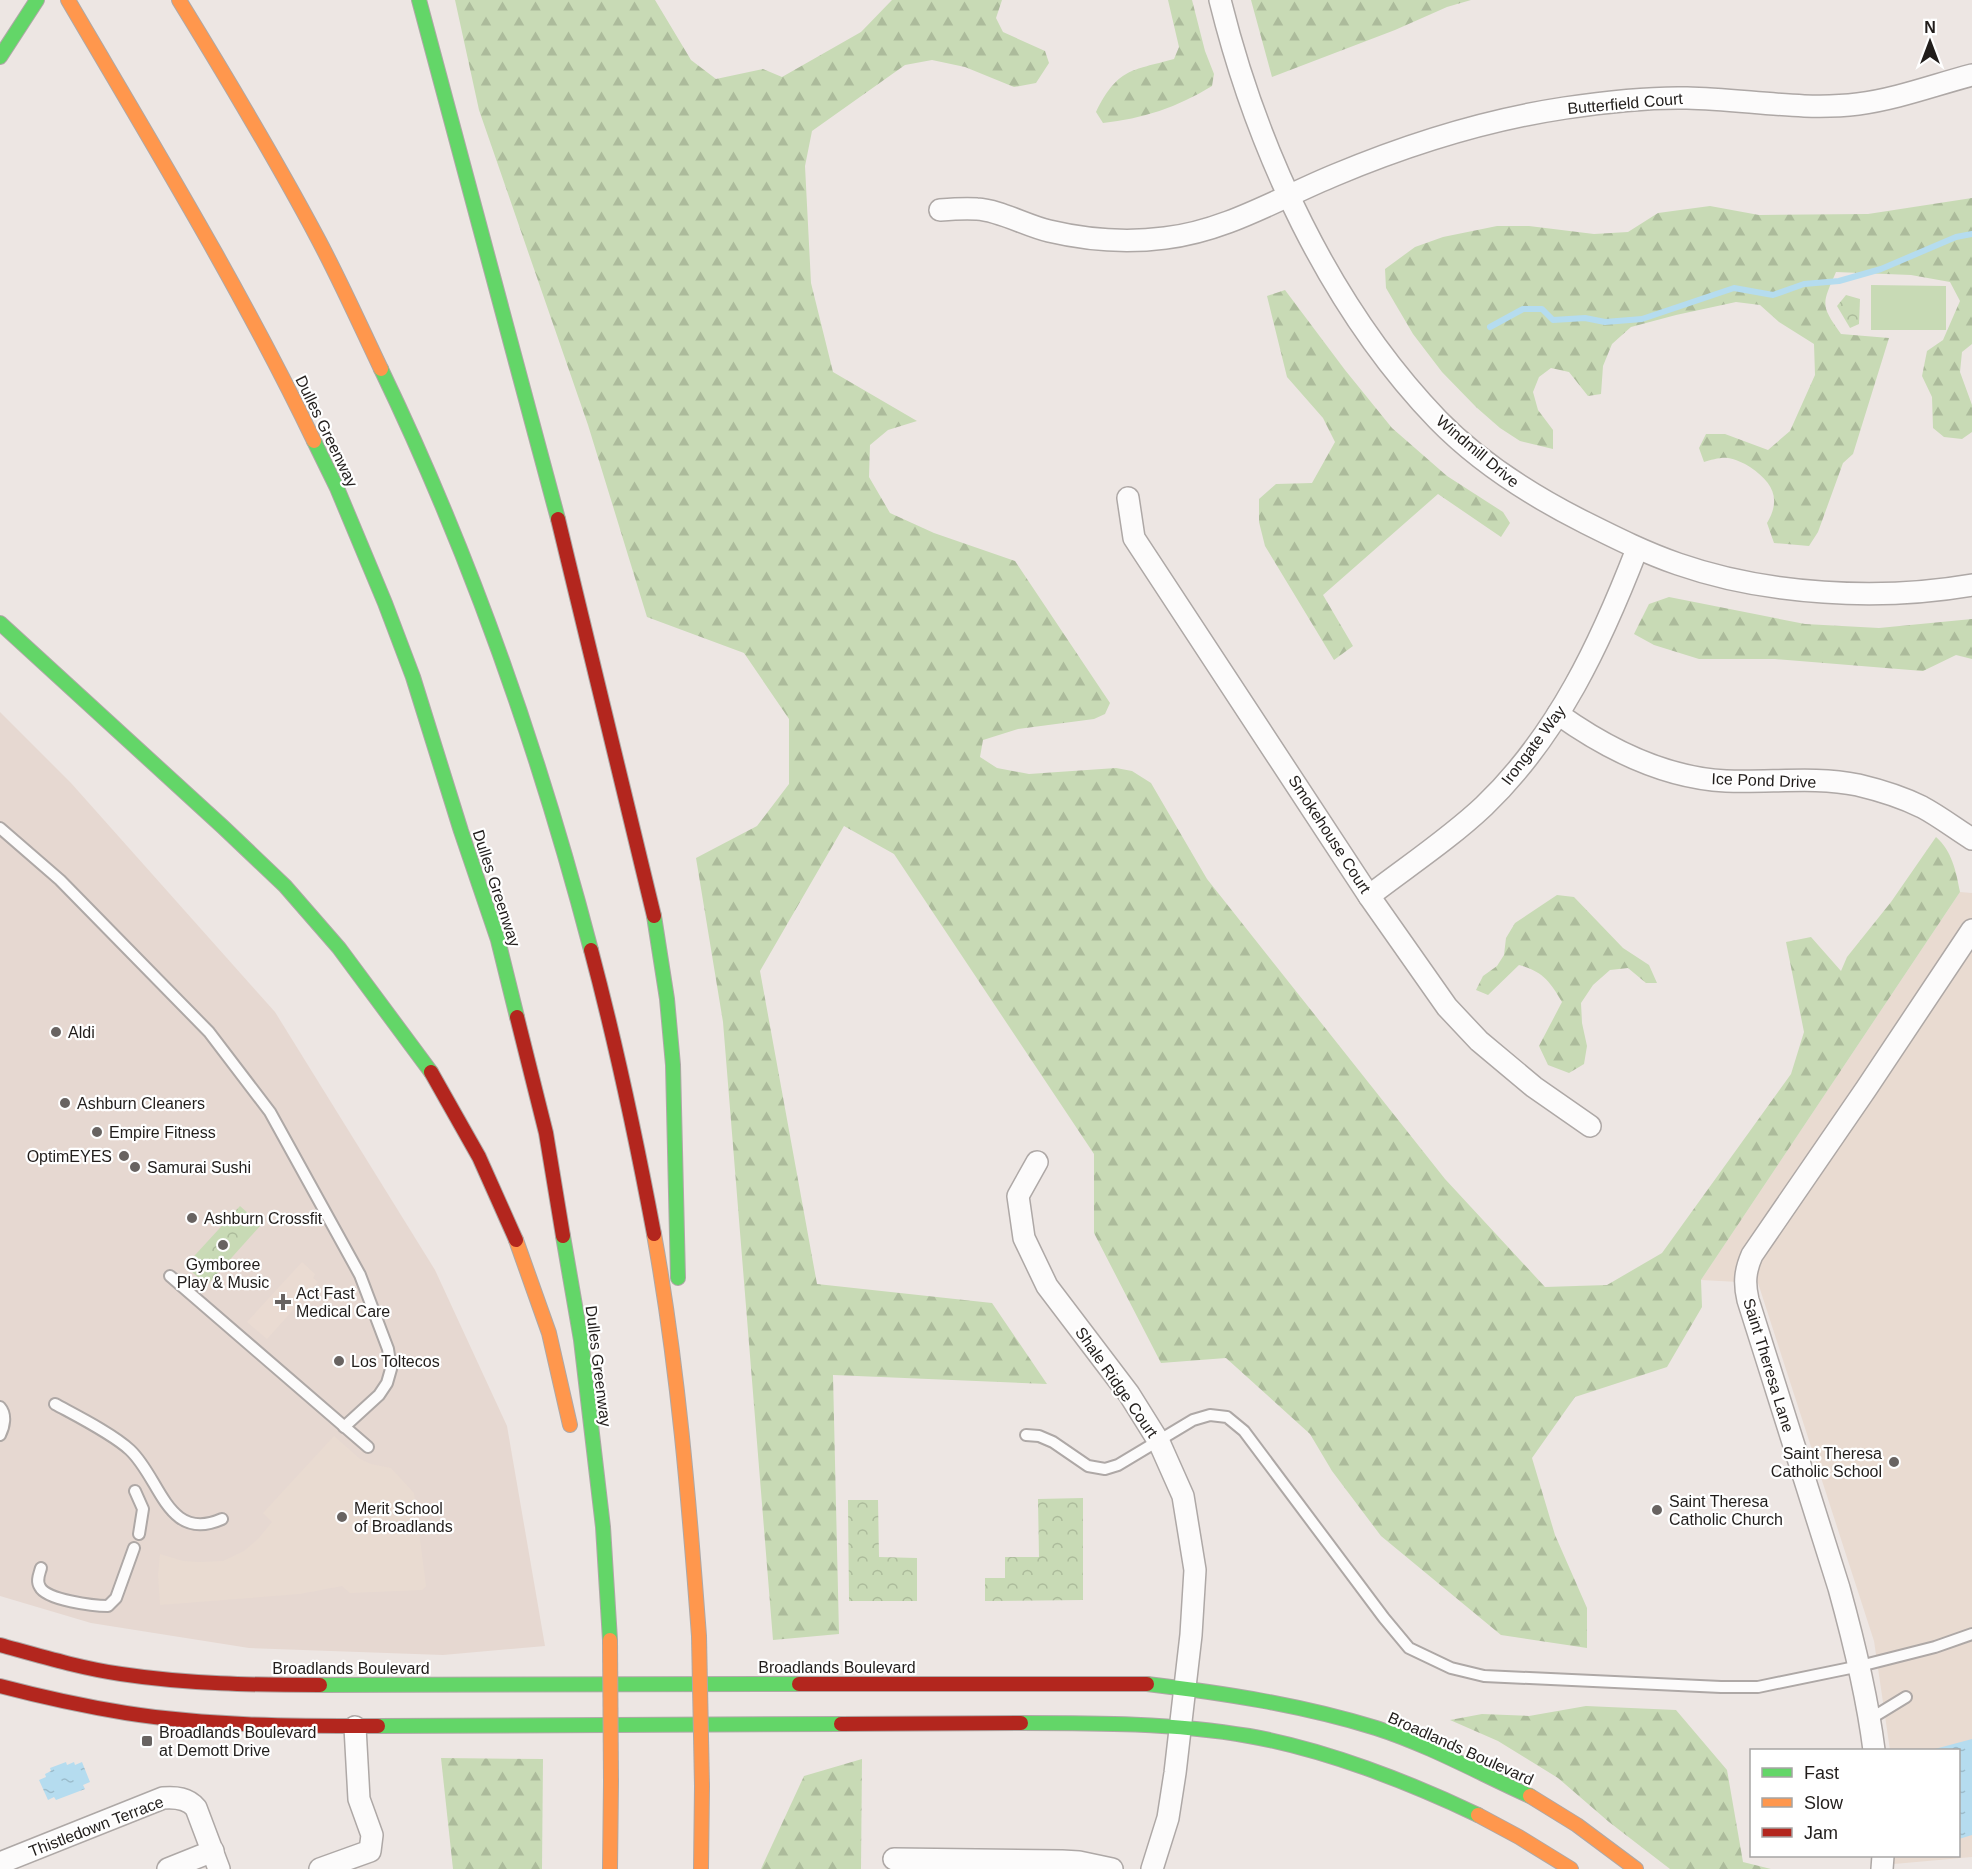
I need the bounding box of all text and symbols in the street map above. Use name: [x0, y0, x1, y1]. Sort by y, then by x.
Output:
north arrow: [1900, 12, 1960, 72]
text: N: [1924, 19, 1936, 36]
street label: Butterfield Court: [1567, 90, 1684, 117]
street label: Dulles Greenway: [292, 373, 361, 490]
street label: Windmill Drive: [1433, 412, 1522, 491]
street label: Irongate Way: [1498, 702, 1569, 788]
street label: Ice Pond Drive: [1711, 770, 1817, 791]
street label: Smokehouse Court: [1285, 772, 1374, 897]
street label: Dulles Greenway: [470, 828, 523, 949]
place label: Aldi: [68, 1024, 95, 1041]
marker: Aldi: [49, 1025, 63, 1039]
place label: Ashburn Cleaners: [77, 1095, 205, 1112]
marker: Ashburn Cleaners: [58, 1096, 72, 1110]
place label: Empire Fitness: [109, 1124, 216, 1141]
marker: Empire Fitness: [90, 1125, 104, 1139]
place label: OptimEYES: [27, 1148, 112, 1165]
marker: OptimEYES: [117, 1149, 131, 1163]
place label: Samurai Sushi: [147, 1159, 251, 1176]
marker: Samurai Sushi: [128, 1160, 142, 1174]
place label: Ashburn Crossfit: [204, 1210, 323, 1227]
marker: Ashburn Crossfit: [185, 1211, 199, 1225]
marker: Gymboree Play & Music: [216, 1238, 230, 1252]
place label: Gymboree Play & Music: [177, 1256, 269, 1291]
place label: Act Fast Medical Care: [296, 1285, 390, 1320]
marker: Act Fast Medical Care: [274, 1293, 292, 1311]
street label: Saint Theresa Lane: [1740, 1296, 1797, 1434]
street label: Dulles Greenway: [583, 1305, 614, 1428]
street label: Shale Ridge Court: [1072, 1324, 1161, 1441]
place label: Los Toltecos: [351, 1353, 440, 1370]
marker: Los Toltecos: [332, 1354, 346, 1368]
place label: Saint Theresa Catholic School: [1771, 1445, 1882, 1480]
marker: Saint Theresa Catholic School: [1887, 1455, 1901, 1469]
place label: Saint Theresa Catholic Church: [1669, 1493, 1783, 1528]
place label: Merit School of Broadlands: [354, 1500, 453, 1535]
marker: Saint Theresa Catholic Church: [1650, 1503, 1664, 1517]
marker: Merit School of Broadlands: [335, 1510, 349, 1524]
street label: Broadlands Boulevard: [758, 1659, 916, 1676]
street label: Broadlands Boulevard: [272, 1660, 430, 1677]
street label: Broadlands Boulevard: [1385, 1709, 1536, 1788]
place label: Broadlands Boulevard at Demott Drive: [159, 1724, 316, 1759]
marker: Broadlands Boulevard at Demott Drive: [140, 1734, 154, 1748]
legend: [1750, 1749, 1960, 1857]
text: Fast: [1804, 1763, 1839, 1783]
street label: Thistledown Terrace: [26, 1793, 166, 1860]
text: Slow: [1804, 1793, 1844, 1813]
text: Jam: [1804, 1823, 1838, 1843]

